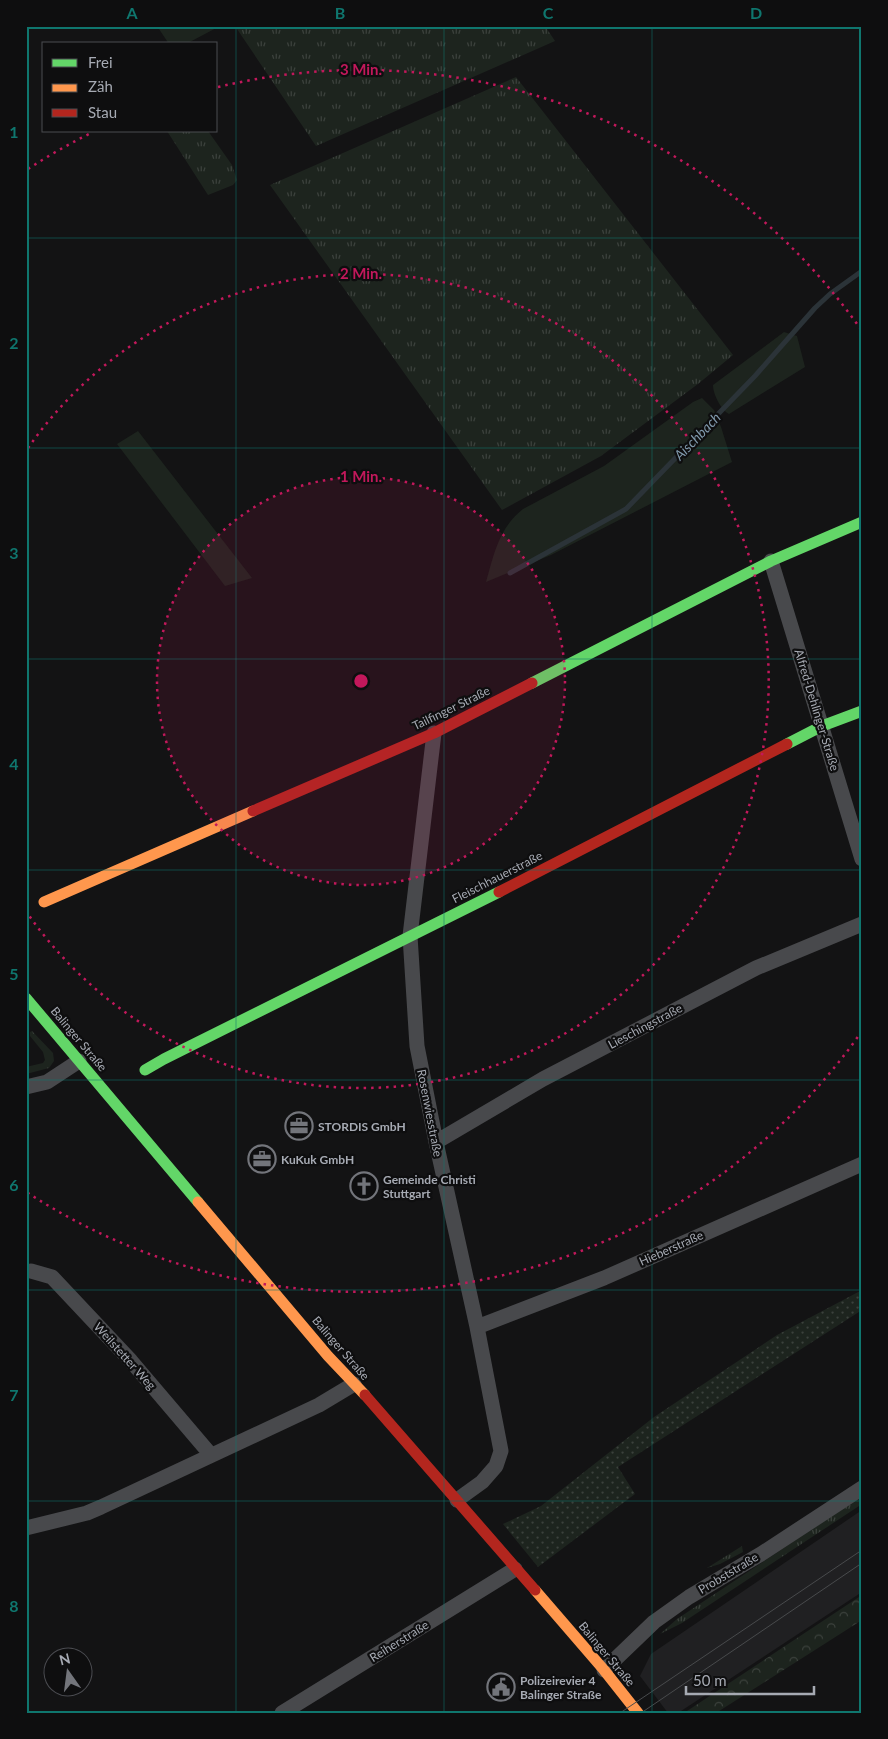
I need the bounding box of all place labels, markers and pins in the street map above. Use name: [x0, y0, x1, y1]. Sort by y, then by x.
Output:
centre of rings: [352, 672, 370, 690]
office icon: STORDIS GmbH: [284, 1111, 314, 1141]
place label: STORDIS GmbH: [318, 1119, 406, 1134]
office icon: KuKuk GmbH: [247, 1144, 277, 1174]
place label: KuKuk GmbH: [281, 1152, 354, 1167]
church icon: Gemeinde Christi Stuttgart: [349, 1171, 379, 1201]
place label: Gemeinde Christi Stuttgart: [383, 1172, 476, 1201]
public building icon: Polizeirevier 4 Balinger Straße: [486, 1672, 516, 1702]
place label: Polizeirevier 4 Balinger Straße: [520, 1673, 602, 1702]

